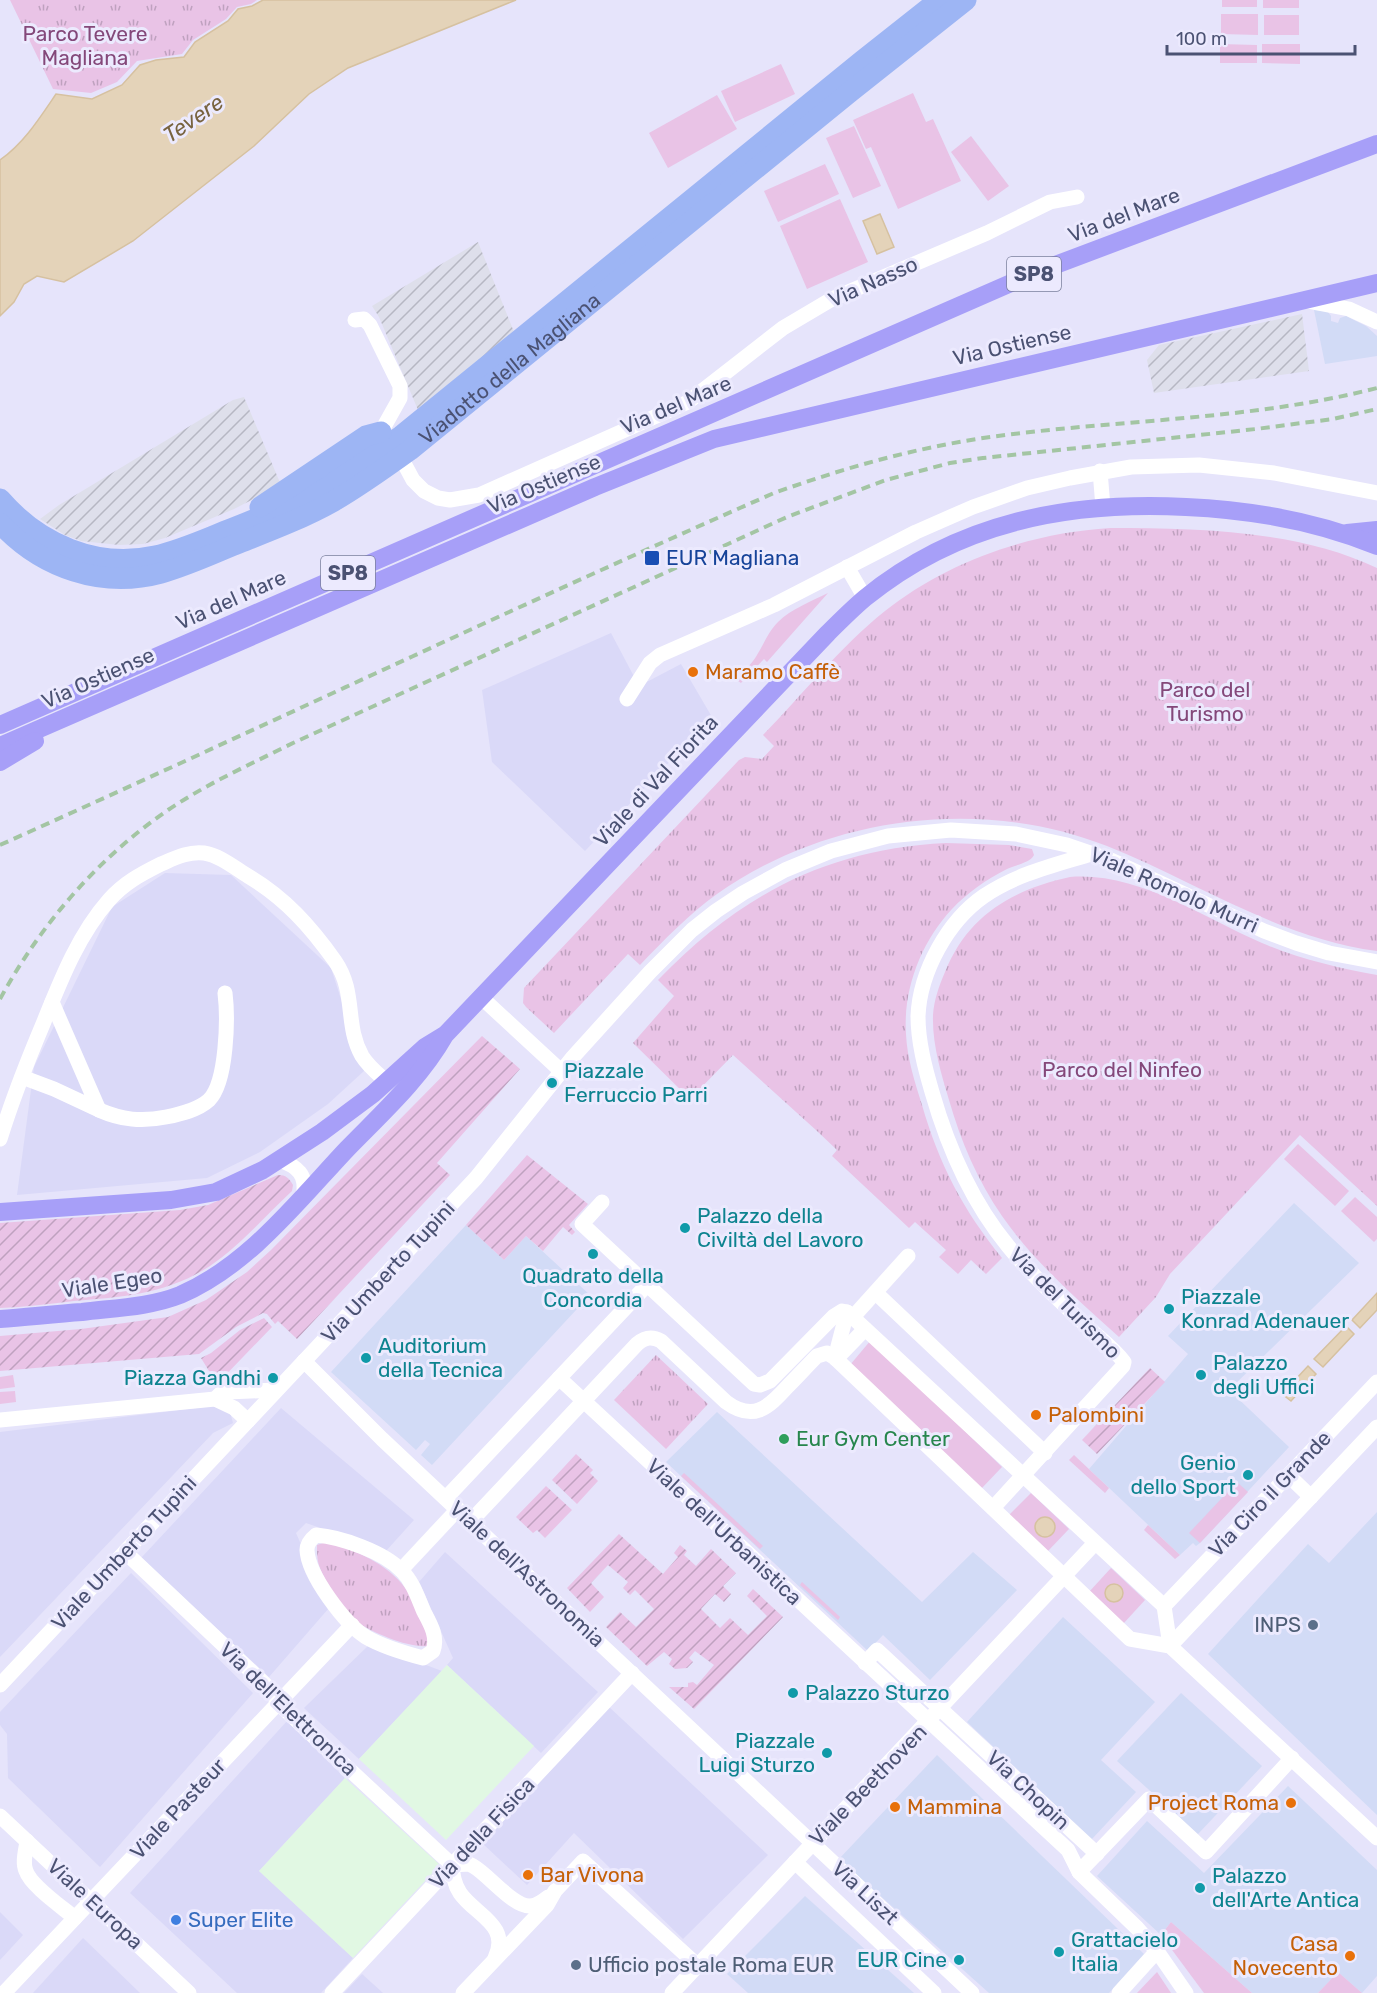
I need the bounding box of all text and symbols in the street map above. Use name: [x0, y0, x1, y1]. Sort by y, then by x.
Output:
scale bar: [1167, 18, 1354, 56]
park label: Parco Tevere Magliana: [23, 21, 147, 70]
text: 100 m: [1176, 28, 1227, 50]
water label: Tevere: [158, 88, 229, 148]
street label: Via del Mare: [1064, 182, 1183, 247]
street label: Via Nasso: [824, 251, 921, 312]
road number: SP8: [1007, 257, 1061, 291]
street label: Viadotto della Magliana: [414, 287, 605, 450]
street label: Via Ostiense: [950, 319, 1073, 370]
street label: Via del Mare: [617, 370, 735, 439]
street label: Via Ostiense: [483, 448, 604, 519]
place label: EUR Magliana: [666, 545, 799, 570]
marker: EUR Magliana: [643, 549, 661, 567]
road number: SP8: [321, 556, 375, 590]
street label: Via del Mare: [172, 564, 290, 635]
street label: Via Ostiense: [38, 642, 158, 714]
place label: Maramo Caffè: [705, 659, 840, 684]
marker: Maramo Caffè: [686, 665, 700, 679]
park label: Parco del Turismo: [1160, 677, 1250, 726]
street label: Viale di Val Fiorita: [588, 710, 723, 852]
street label: Viale Romolo Murri: [1086, 841, 1262, 938]
park label: Parco del Ninfeo: [1042, 1057, 1202, 1082]
place label: Piazzale Ferruccio Parri: [564, 1058, 708, 1107]
marker: Piazzale Ferruccio Parri: [545, 1076, 559, 1090]
street label: Via Umberto Tupini: [316, 1196, 460, 1348]
place label: Palazzo della Civiltà del Lavoro: [697, 1203, 864, 1252]
marker: Palazzo della Civiltà del Lavoro: [678, 1221, 692, 1235]
street label: Via del Turismo: [1005, 1242, 1126, 1363]
marker: Quadrato della Concordia: [586, 1247, 600, 1261]
street label: Viale Egeo: [60, 1262, 164, 1303]
place label: Quadrato della Concordia: [522, 1263, 664, 1312]
place label: Piazzale Konrad Adenauer: [1181, 1284, 1349, 1333]
marker: Piazzale Konrad Adenauer: [1162, 1302, 1176, 1316]
place label: Auditorium della Tecnica: [378, 1333, 503, 1382]
place label: Palazzo degli Uffici: [1213, 1350, 1315, 1399]
marker: Auditorium della Tecnica: [359, 1351, 373, 1365]
place label: Piazza Gandhi: [124, 1365, 261, 1390]
marker: Palazzo degli Uffici: [1194, 1368, 1208, 1382]
marker: Piazza Gandhi: [266, 1371, 280, 1385]
place label: Palombini: [1048, 1402, 1144, 1427]
marker: Palombini: [1029, 1408, 1043, 1422]
street label: Via Ciro il Grande: [1203, 1425, 1336, 1562]
place label: Eur Gym Center: [796, 1426, 950, 1451]
marker: Eur Gym Center: [777, 1432, 791, 1446]
place label: Genio dello Sport: [1131, 1450, 1236, 1499]
street label: Viale dell'Urbanistica: [642, 1453, 807, 1610]
marker: Genio dello Sport: [1241, 1468, 1255, 1482]
street label: Viale Umberto Tupini: [46, 1470, 201, 1635]
street label: Viale dell'Astronomia: [445, 1495, 610, 1652]
place label: INPS: [1254, 1612, 1301, 1637]
marker: INPS: [1306, 1618, 1320, 1632]
street label: Via dell'Elettronica: [214, 1637, 362, 1781]
place label: Palazzo Sturzo: [805, 1680, 950, 1705]
marker: Palazzo Sturzo: [786, 1686, 800, 1700]
street label: Viale Beethoven: [804, 1719, 932, 1850]
place label: Piazzale Luigi Sturzo: [699, 1728, 815, 1777]
street label: Via Chopin: [982, 1745, 1075, 1834]
marker: Piazzale Luigi Sturzo: [820, 1746, 834, 1760]
street label: Viale Pasteur: [125, 1753, 231, 1864]
street label: Via della Fisica: [424, 1772, 540, 1893]
place label: Project Roma: [1148, 1790, 1279, 1815]
place label: Mammina: [907, 1794, 1002, 1819]
marker: Project Roma: [1284, 1796, 1298, 1810]
marker: Mammina: [888, 1800, 902, 1814]
street label: Viale Europa: [42, 1853, 148, 1954]
street label: Via Liszt: [827, 1856, 904, 1930]
place label: Bar Vivona: [540, 1862, 644, 1887]
place label: Palazzo dell'Arte Antica: [1212, 1863, 1359, 1912]
marker: Bar Vivona: [521, 1868, 535, 1882]
marker: Palazzo dell'Arte Antica: [1193, 1881, 1207, 1895]
place label: Super Elite: [188, 1907, 294, 1932]
marker: Super Elite: [169, 1913, 183, 1927]
place label: Grattacielo Italia: [1071, 1927, 1178, 1976]
place label: Casa Novecento: [1233, 1931, 1338, 1980]
marker: Grattacielo Italia: [1052, 1945, 1066, 1959]
place label: EUR Cine: [857, 1947, 947, 1972]
marker: Casa Novecento: [1343, 1949, 1357, 1963]
place label: Ufficio postale Roma EUR: [588, 1952, 834, 1977]
marker: EUR Cine: [952, 1953, 966, 1967]
marker: Ufficio postale Roma EUR: [569, 1958, 583, 1972]

